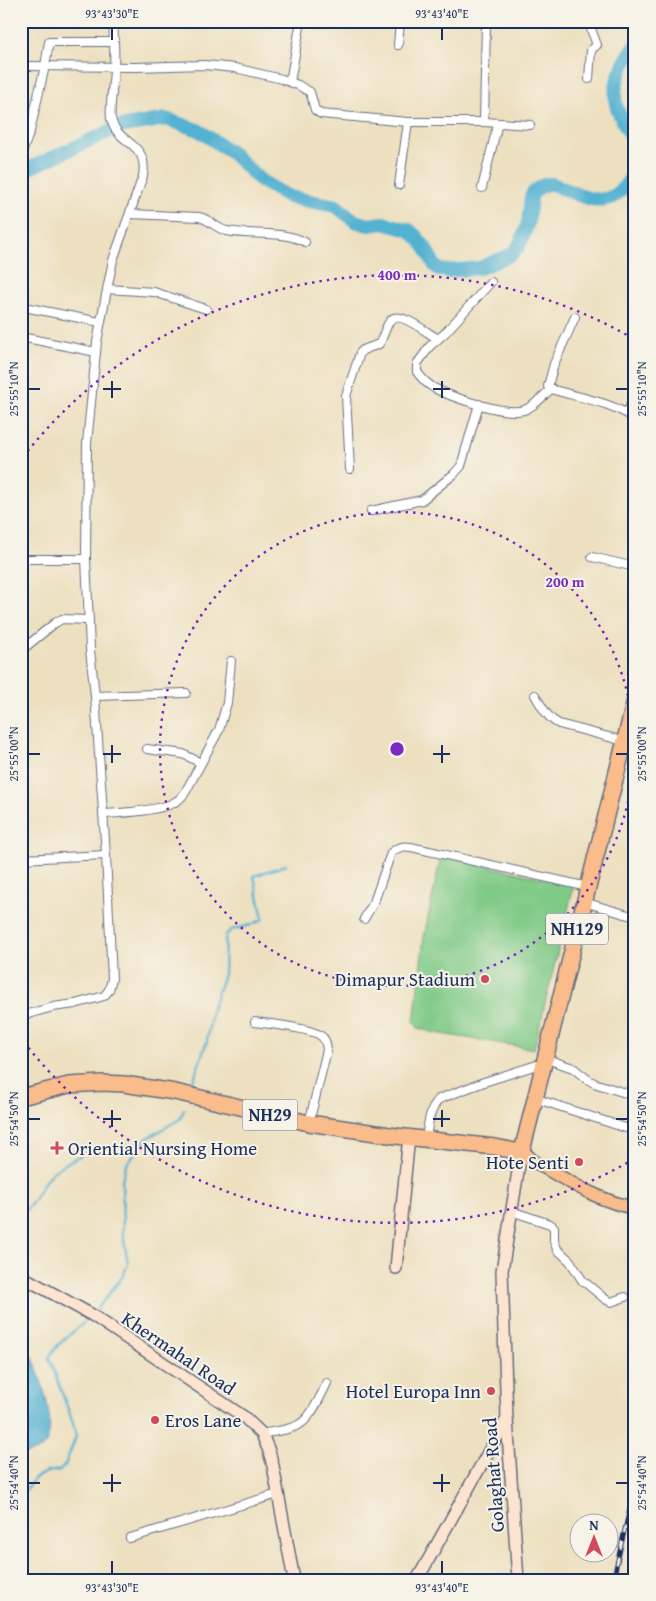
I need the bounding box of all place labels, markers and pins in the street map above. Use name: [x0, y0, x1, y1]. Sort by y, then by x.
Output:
centre of rings: [388, 740, 406, 758]
place label: Dimapur Stadium: [335, 965, 475, 993]
marker: Dimapur Stadium: [479, 973, 491, 985]
place label: Oriential Nursing Home: [68, 1134, 257, 1162]
marker: Oriential Nursing Home: [50, 1141, 64, 1155]
place label: Hote Senti: [486, 1148, 569, 1176]
marker: Hote Senti: [573, 1156, 585, 1168]
place label: Hotel Europa Inn: [346, 1377, 481, 1405]
marker: Hotel Europa Inn: [485, 1385, 497, 1397]
place label: Eros Lane: [165, 1406, 241, 1434]
marker: Eros Lane: [149, 1414, 161, 1426]

